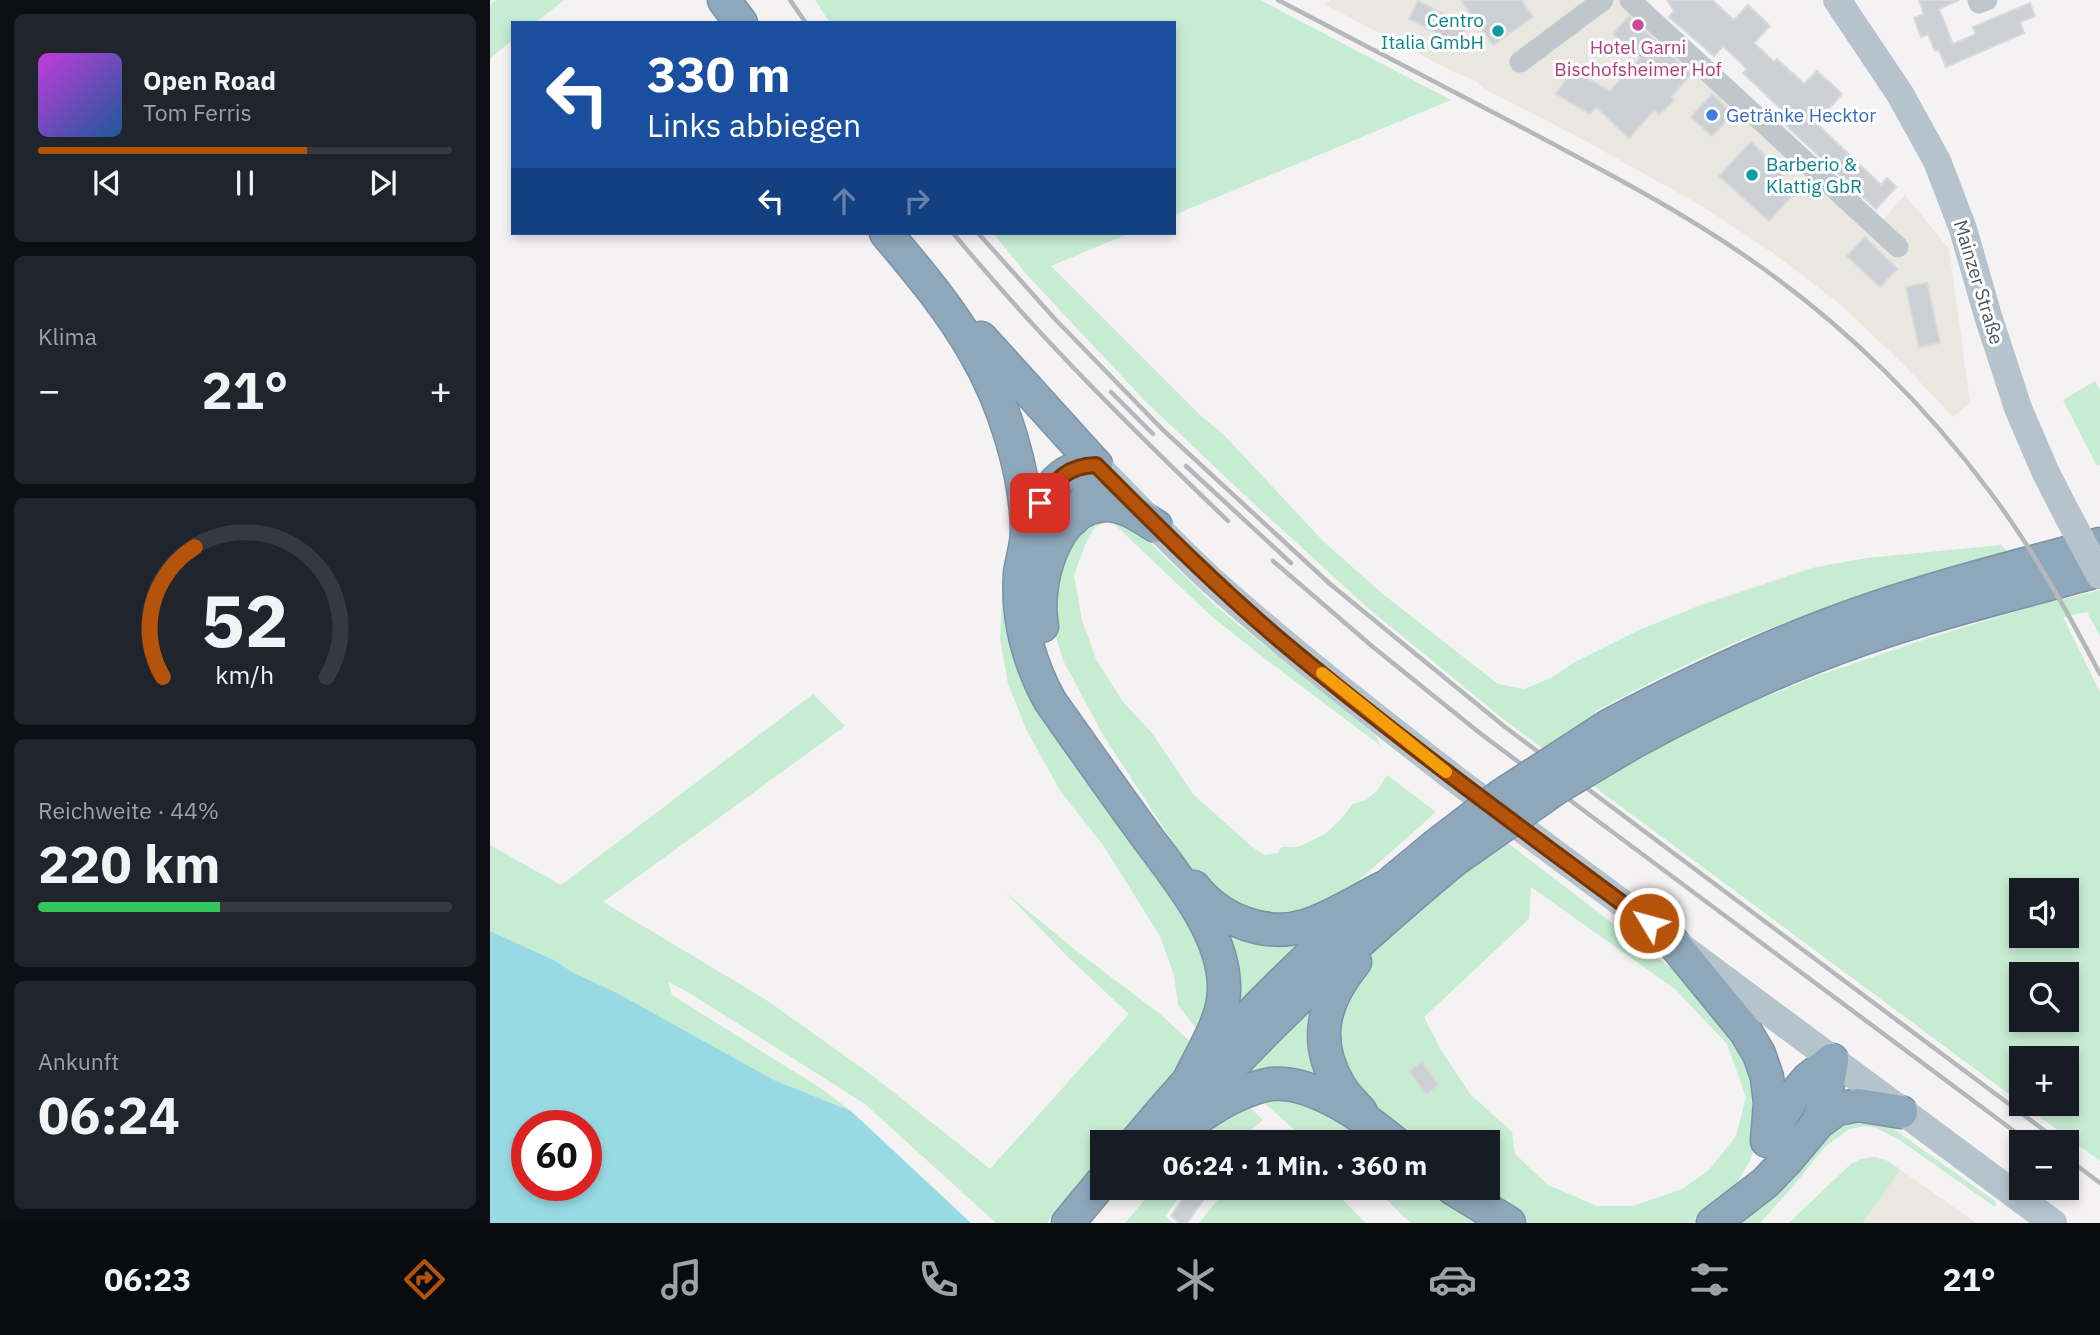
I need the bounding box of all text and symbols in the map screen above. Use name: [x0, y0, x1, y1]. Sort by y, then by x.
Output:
place label: Centro Italia GmbH: [1381, 8, 1484, 54]
marker: Hotel Garni Bischofsheimer Hof: [1630, 17, 1646, 33]
marker: Centro Italia GmbH: [1490, 23, 1506, 39]
place label: Hotel Garni Bischofsheimer Hof: [1554, 35, 1722, 81]
text: 330 m: [647, 42, 791, 105]
icon: left: [532, 49, 623, 140]
text: Open Road: [143, 63, 276, 97]
text: Tom Ferris: [143, 97, 252, 127]
place label: Getränke Hecktor: [1726, 103, 1876, 127]
text: Links abbiegen: [647, 104, 861, 146]
marker: Getränke Hecktor: [1704, 107, 1720, 123]
place label: Barberio & Klattig GbR: [1766, 152, 1862, 198]
icon: previous: [88, 164, 126, 202]
icon: pause: [226, 164, 264, 202]
icon: next: [364, 164, 402, 202]
marker: Barberio & Klattig GbR: [1744, 167, 1760, 183]
icon: left: [752, 182, 790, 220]
icon: ahead: [825, 182, 863, 220]
icon: right: [898, 182, 936, 220]
street label: Mainzer Straße: [1949, 217, 2009, 347]
text: Klima: [38, 321, 97, 351]
text: 21°: [202, 356, 288, 423]
text: −: [38, 365, 61, 414]
text: +: [429, 365, 452, 414]
pin: [1010, 473, 1070, 533]
icon: arrive: [1021, 484, 1059, 522]
text: 52: [201, 573, 289, 668]
text: km/h: [216, 658, 274, 691]
text: Reichweite · 44%: [38, 795, 219, 825]
text: 220 km: [38, 830, 220, 897]
map controls: [2009, 878, 2079, 1200]
button: sound: [2009, 878, 2079, 948]
position arrow: [1612, 886, 1686, 960]
button: search: [2009, 962, 2079, 1032]
text: Ankunft: [38, 1046, 119, 1076]
button: +: [2009, 1046, 2079, 1116]
text: 06:24: [38, 1081, 180, 1148]
speed limit sign: 60: [511, 1110, 602, 1201]
button: −: [2009, 1130, 2079, 1200]
text: 06:24 · 1 Min. · 360 m: [1163, 1148, 1427, 1182]
icon: directions: [400, 1255, 449, 1304]
icon: music: [657, 1255, 706, 1304]
icon: phone: [914, 1255, 963, 1304]
icon: climate: [1171, 1255, 1220, 1304]
icon: car: [1428, 1255, 1477, 1304]
icon: filters: [1685, 1255, 1734, 1304]
text: 06:23: [104, 1258, 191, 1300]
text: 21°: [1942, 1258, 1996, 1300]

